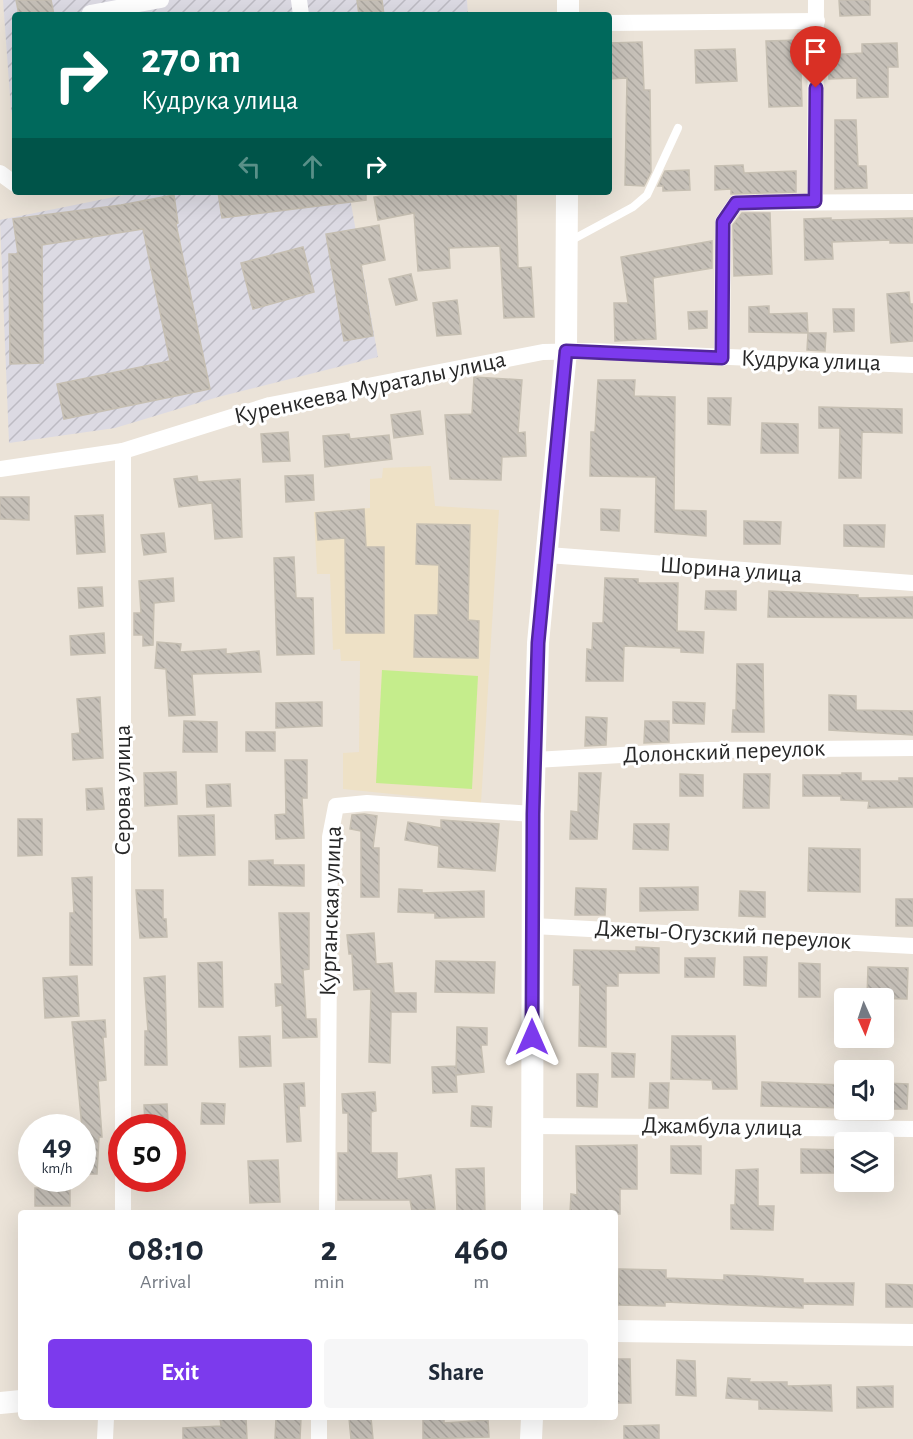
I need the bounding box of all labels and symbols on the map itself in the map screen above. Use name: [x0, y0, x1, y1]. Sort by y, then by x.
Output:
pin: [790, 26, 841, 88]
street label: Куренкеева Мураталы улица: [232, 347, 508, 429]
street label: Кудрука улица: [741, 347, 881, 375]
street label: Шорина улица: [659, 553, 803, 587]
street label: Серова улица: [111, 725, 135, 855]
street label: Долонский переулок: [623, 736, 825, 768]
street label: Курганская улица: [316, 825, 346, 997]
street label: Джеты-Огузский переулок: [594, 916, 852, 954]
north arrow: [834, 988, 894, 1048]
position arrow: [500, 1005, 564, 1069]
speed limit sign: 50: [108, 1114, 186, 1192]
street label: Джамбула улица: [642, 1114, 802, 1140]

